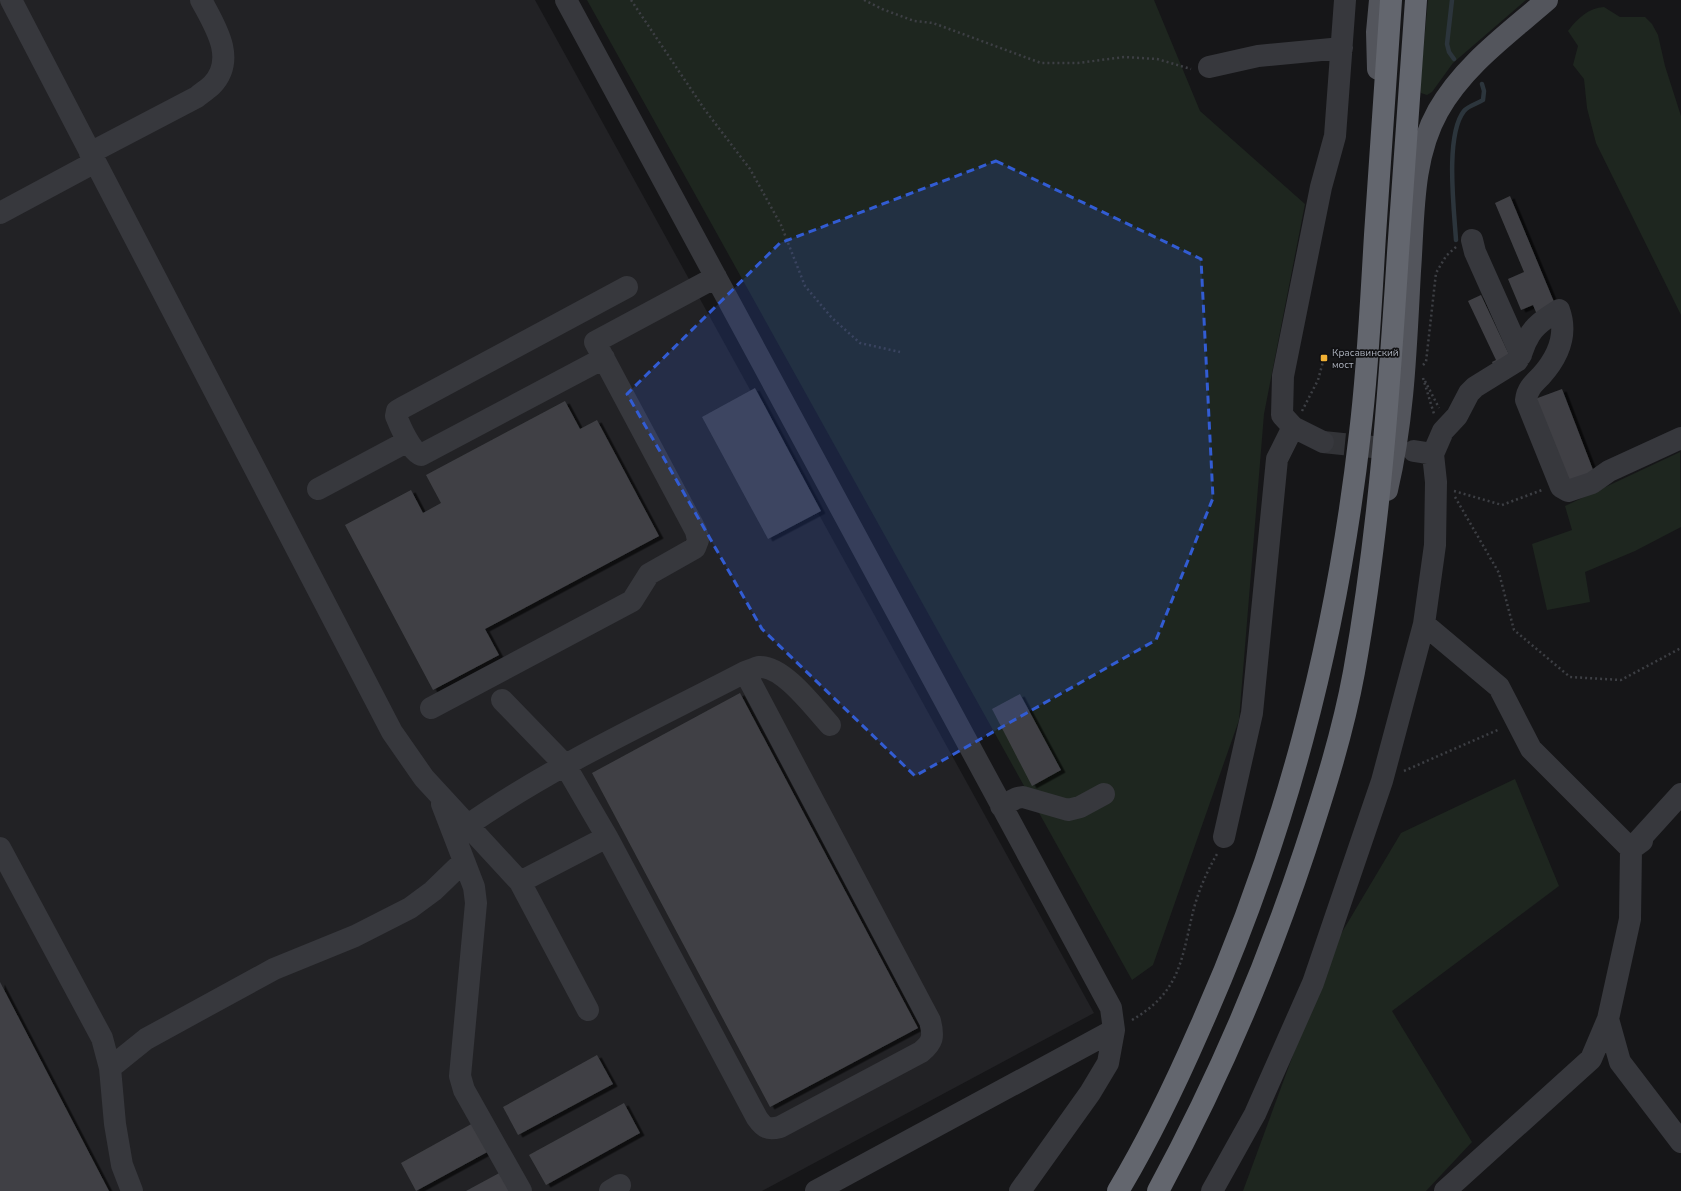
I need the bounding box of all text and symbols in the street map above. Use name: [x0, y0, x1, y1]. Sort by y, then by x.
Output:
place label: Красавинский мост: [1332, 346, 1399, 372]
marker: Красавинский мост: [1319, 353, 1329, 363]

